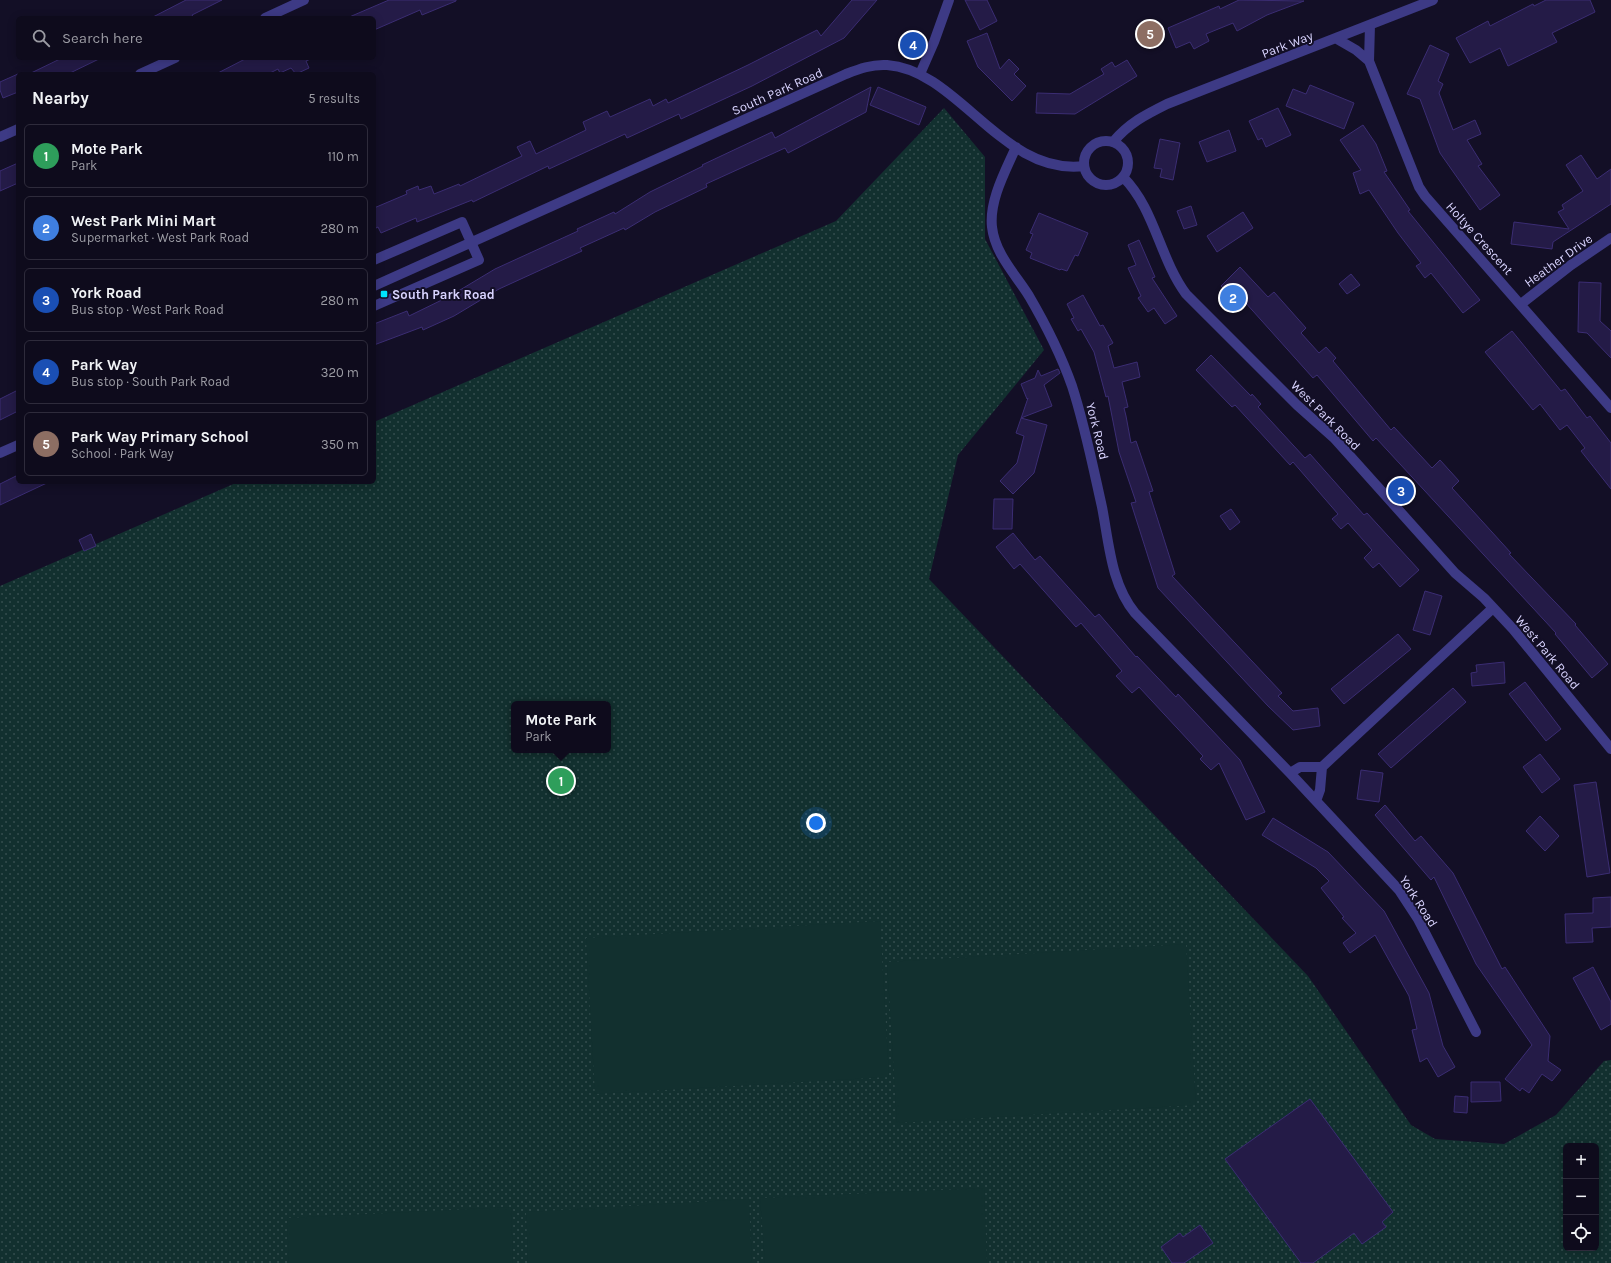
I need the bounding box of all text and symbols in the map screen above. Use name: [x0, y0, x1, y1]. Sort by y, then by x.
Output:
search box: [16, 16, 376, 60]
pin: 5: [1137, 19, 1163, 49]
icon: search: [30, 27, 52, 49]
street label: Park Way: [1259, 28, 1315, 61]
text: Search here: [62, 29, 143, 47]
pin: 4: [900, 30, 926, 60]
street label: South Park Road: [729, 65, 825, 118]
text: Nearby: [32, 88, 89, 108]
text: 5 results: [308, 91, 360, 106]
text: Mote Park: [71, 140, 143, 158]
text: 1: [44, 149, 48, 164]
text: 110 m: [327, 149, 359, 164]
text: Park: [71, 158, 97, 173]
street label: Holtye Crescent: [1443, 199, 1516, 278]
text: West Park Mini Mart: [71, 212, 216, 230]
text: 2: [42, 221, 50, 236]
text: 280 m: [321, 221, 359, 236]
text: Supermarket · West Park Road: [71, 230, 249, 245]
street label: Heather Drive: [1521, 231, 1595, 290]
pin: 2: [1220, 283, 1246, 313]
text: York Road: [71, 284, 142, 302]
place label: South Park Road: [392, 287, 495, 302]
marker: South Park Road: [379, 289, 389, 299]
text: 3: [42, 293, 50, 308]
text: 280 m: [321, 293, 359, 308]
text: Bus stop · West Park Road: [71, 302, 224, 317]
text: Park Way: [71, 356, 137, 374]
text: 4: [42, 365, 50, 380]
text: 320 m: [321, 365, 359, 380]
text: Bus stop · South Park Road: [71, 374, 230, 389]
street label: West Park Road: [1288, 377, 1364, 453]
street label: York Road: [1083, 401, 1112, 461]
text: Park Way Primary School: [71, 428, 249, 446]
text: 5: [42, 437, 50, 452]
text: 350 m: [321, 437, 359, 452]
text: School · Park Way: [71, 446, 174, 461]
pin: 3: [1388, 476, 1414, 506]
street label: West Park Road: [1512, 612, 1583, 692]
popup: [511, 701, 611, 753]
text: Mote Park: [525, 711, 597, 729]
text: Park: [525, 729, 552, 744]
pin: 1: [548, 766, 574, 796]
your location: [806, 813, 826, 833]
street label: York Road: [1396, 873, 1441, 930]
map controls: [1563, 1143, 1599, 1251]
button: +: [1563, 1143, 1599, 1179]
button: −: [1563, 1179, 1599, 1215]
button: locate: [1563, 1215, 1599, 1251]

